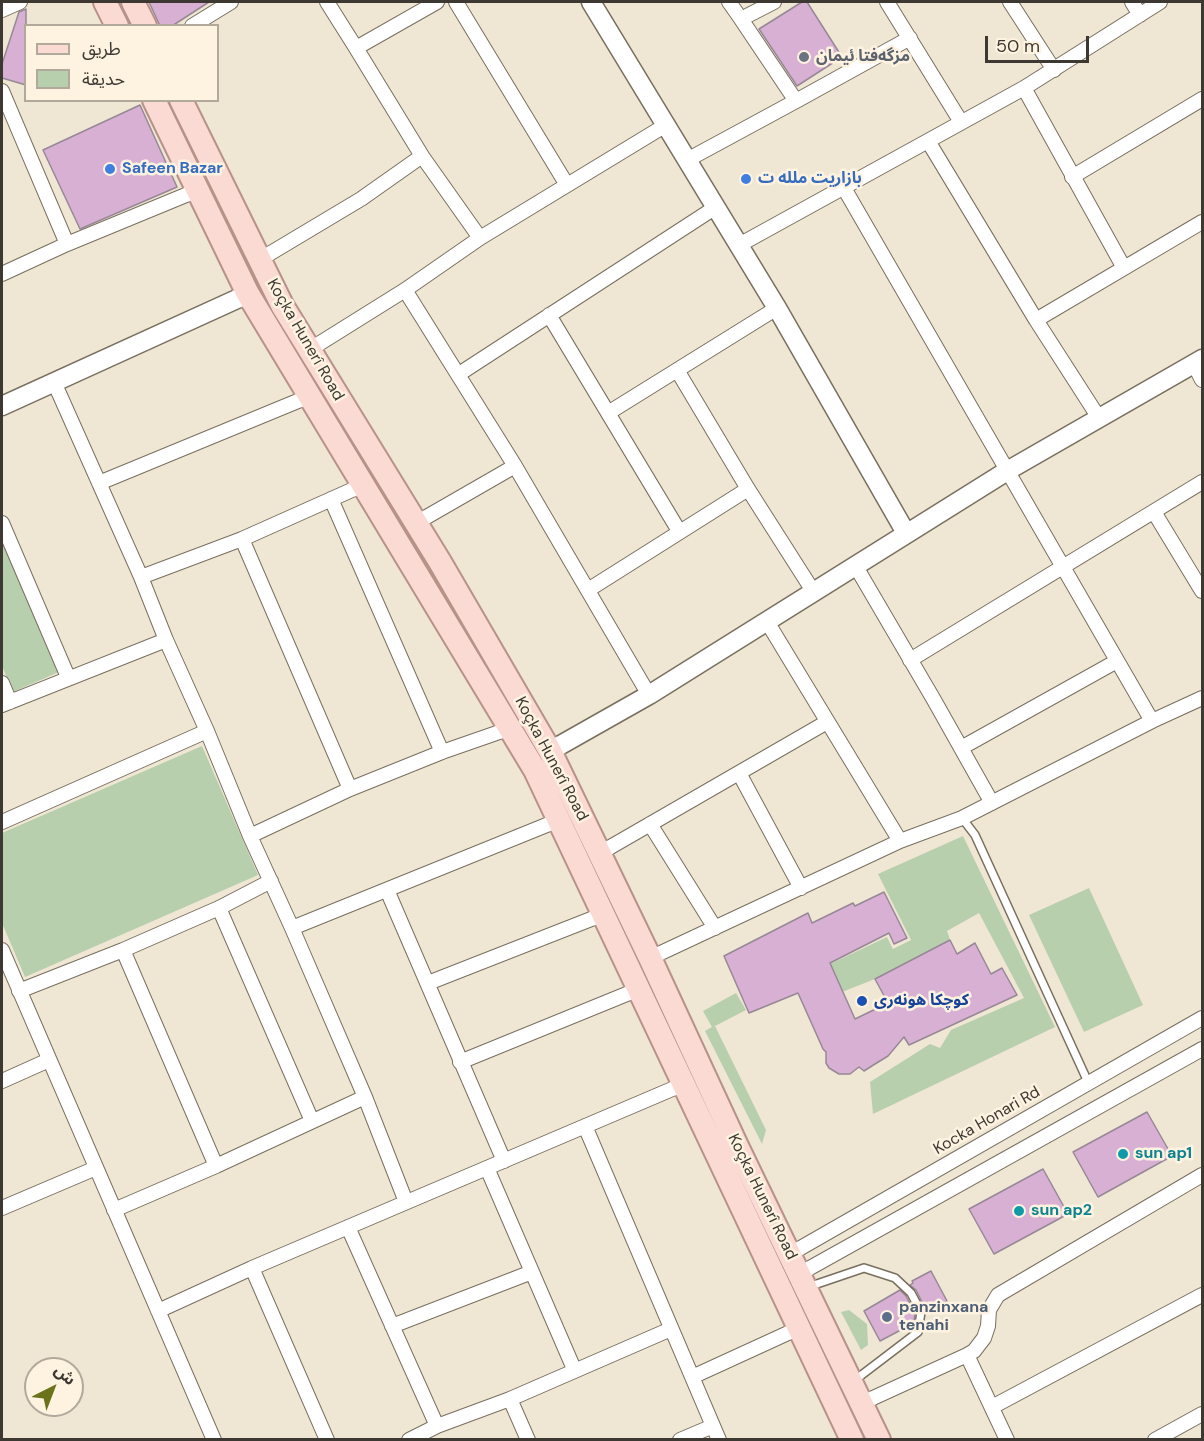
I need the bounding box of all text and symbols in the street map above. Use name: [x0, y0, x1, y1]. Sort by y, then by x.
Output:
legend: [24, 24, 219, 102]
scale bar: [988, 24, 1092, 62]
text: 50 m: [996, 34, 1040, 58]
text: طريق: [82, 37, 121, 61]
place label: مزگەفتا ئيمان: [816, 47, 910, 67]
marker: مزگەفتا ئيمان: [797, 50, 811, 64]
text: حديقة: [82, 67, 125, 91]
place label: Safeen Bazar: [122, 159, 223, 179]
marker: Safeen Bazar: [103, 162, 117, 176]
place label: بازاريت ملله ت: [758, 169, 862, 189]
marker: بازاريت ملله ت: [739, 172, 753, 186]
street label: Koçka Hunerî Road: [262, 276, 348, 404]
street label: Koçka Hunerî Road: [510, 694, 592, 824]
place label: كوچكا هونەری: [874, 991, 969, 1011]
marker: كوچكا هونەری: [855, 994, 869, 1008]
street label: Kocka Honari Rd: [930, 1083, 1044, 1159]
street label: Koçka Hunerî Road: [723, 1131, 801, 1263]
place label: sun ap1: [1135, 1144, 1192, 1164]
marker: sun ap1: [1116, 1147, 1130, 1161]
place label: sun ap2: [1031, 1201, 1092, 1221]
marker: sun ap2: [1012, 1204, 1026, 1218]
place label: panzinxana tenahi: [899, 1298, 988, 1336]
marker: panzinxana tenahi: [880, 1310, 894, 1324]
north arrow: [24, 1357, 84, 1417]
text: ش: [50, 1360, 80, 1390]

